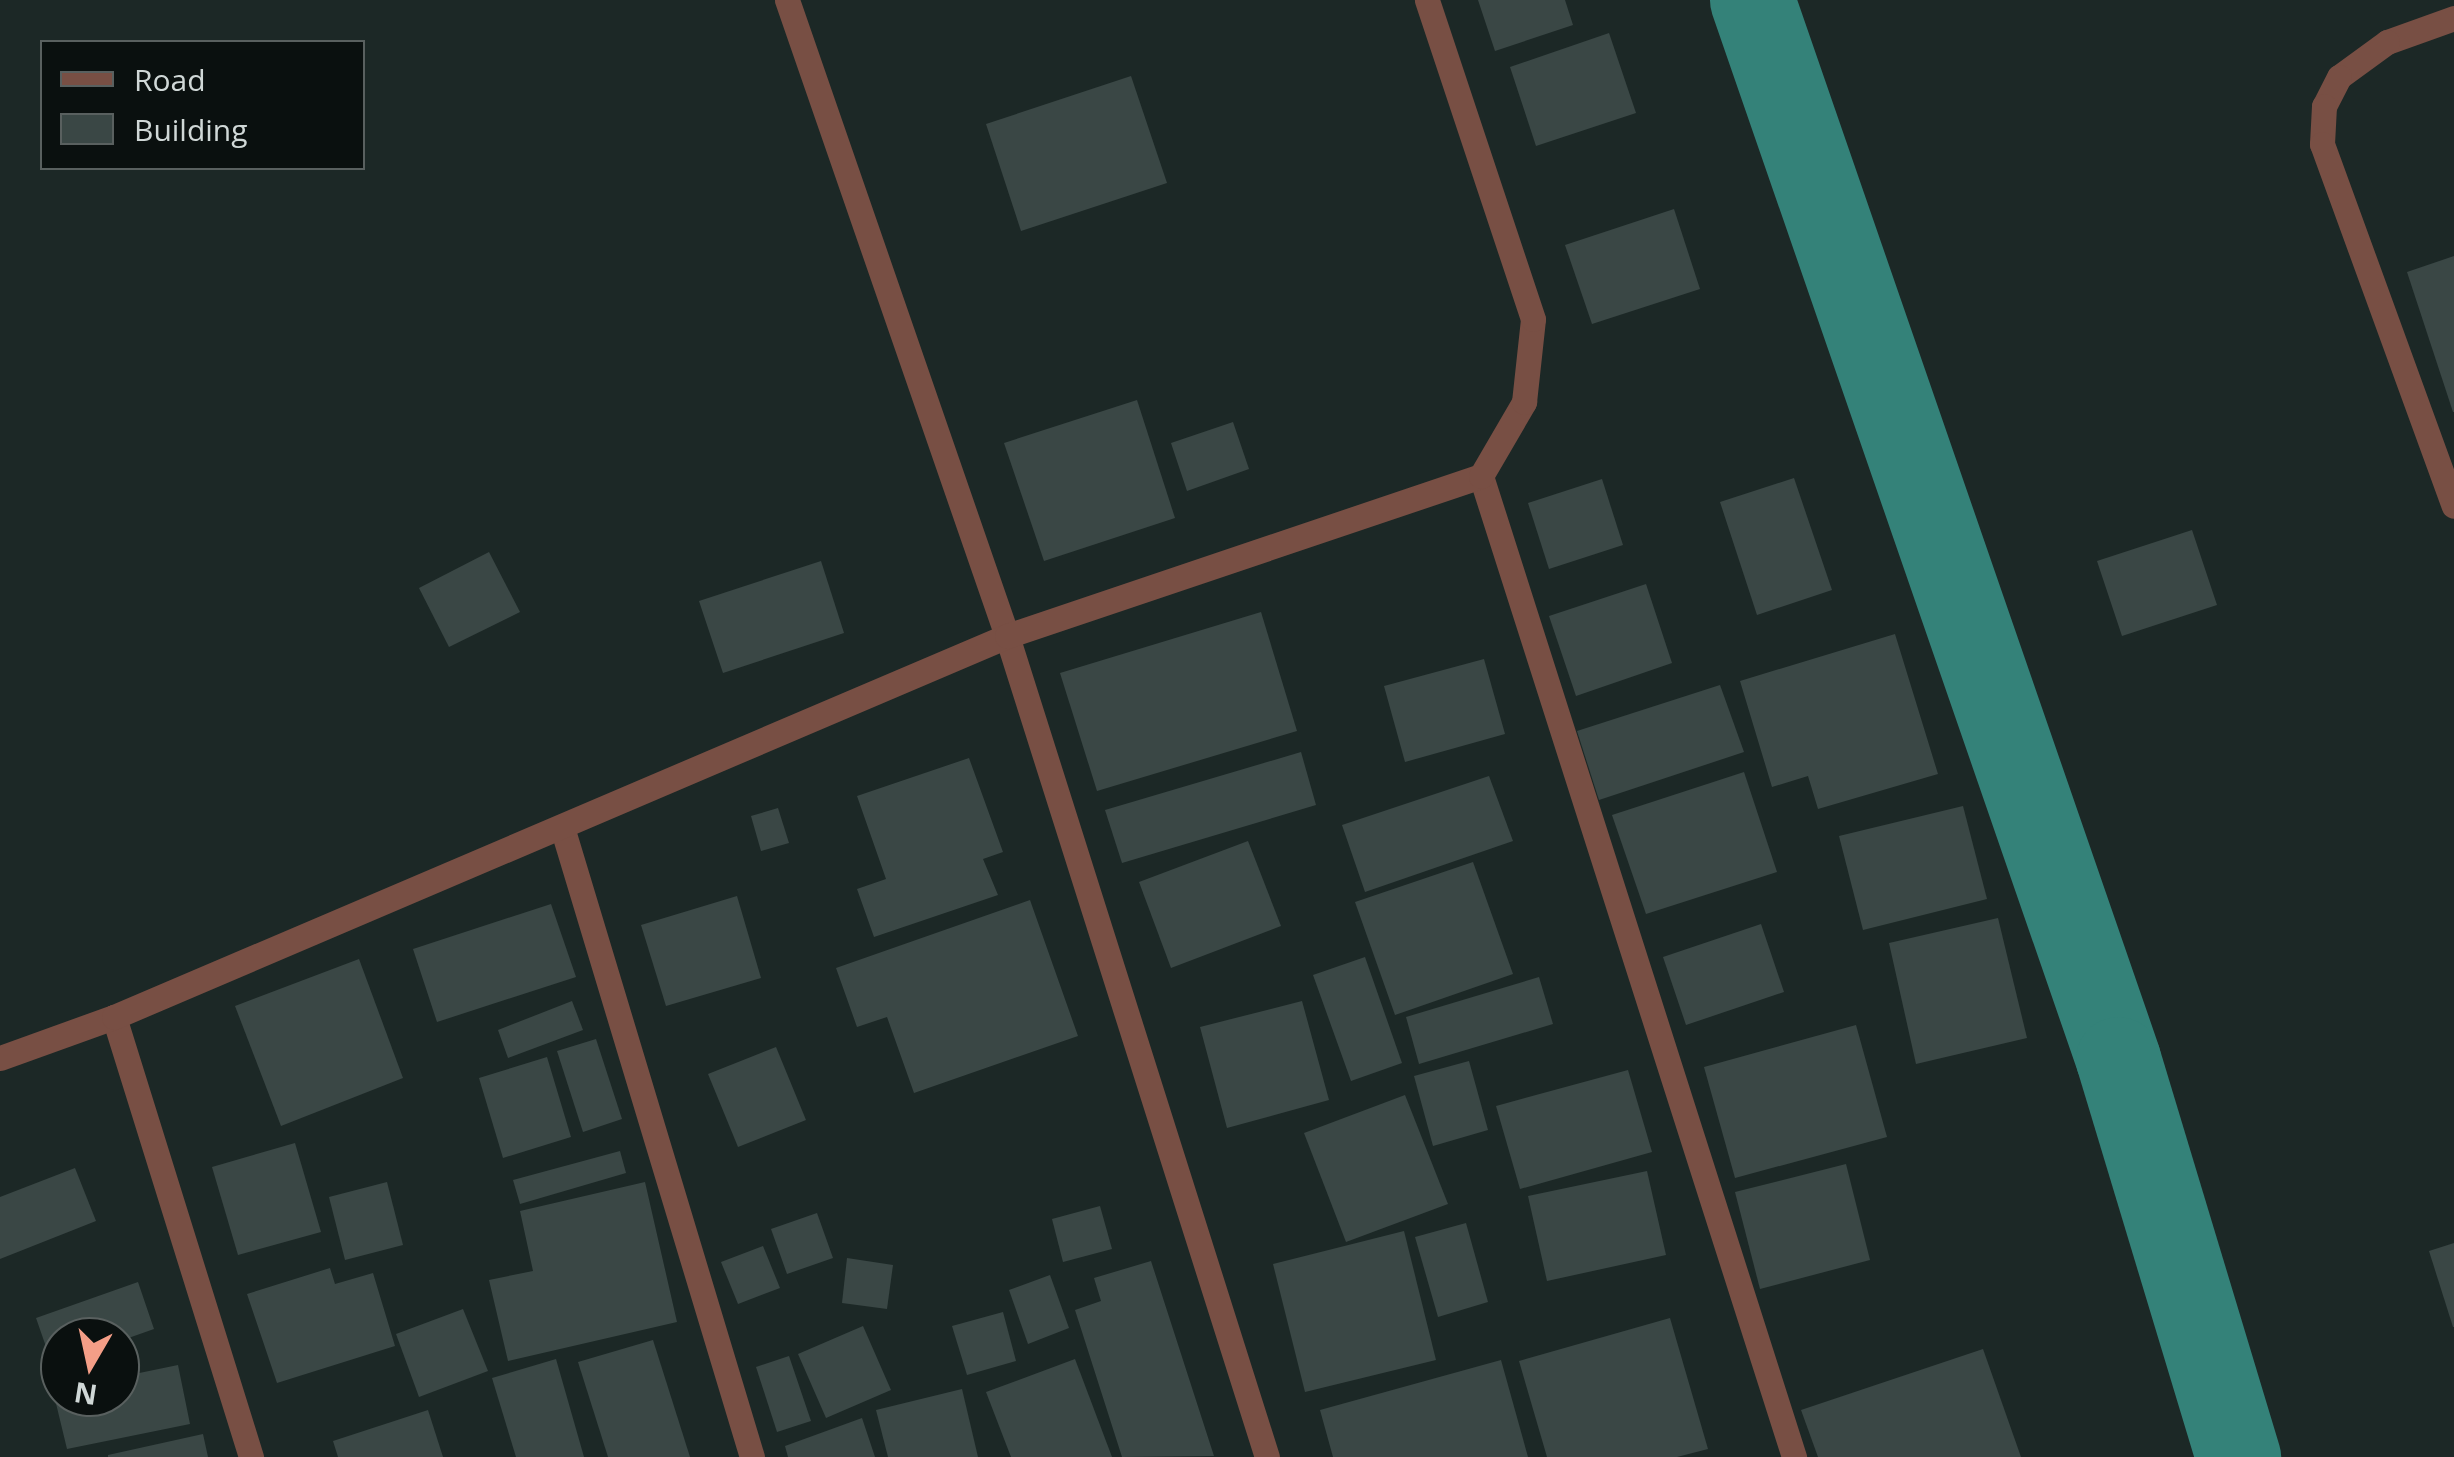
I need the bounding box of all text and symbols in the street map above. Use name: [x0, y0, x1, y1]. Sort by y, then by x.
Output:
legend: [40, 40, 365, 170]
text: Road: [134, 59, 206, 100]
text: Building: [134, 109, 248, 150]
north arrow: [40, 1317, 140, 1417]
text: N: [71, 1374, 100, 1415]

